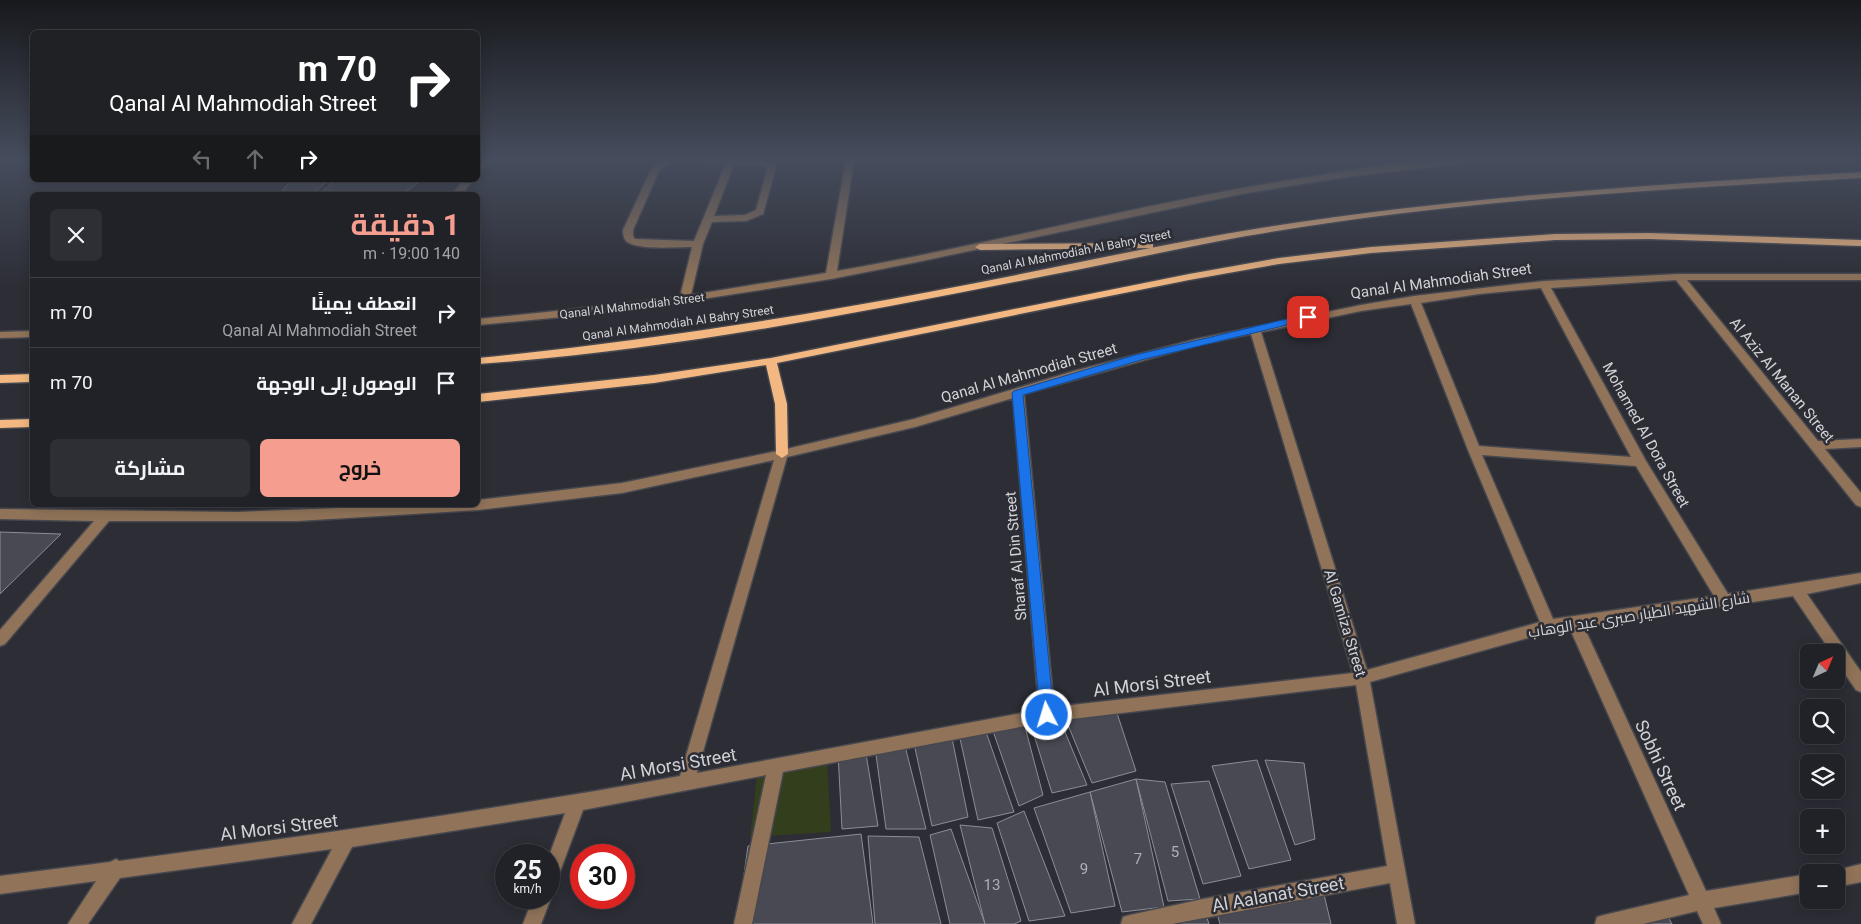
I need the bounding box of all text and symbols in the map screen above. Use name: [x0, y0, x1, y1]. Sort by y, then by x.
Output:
text: 70 m: [298, 49, 377, 90]
icon: right: [395, 50, 460, 115]
text: Qanal Al Mahmodiah Street: [109, 91, 377, 116]
icon: left: [188, 145, 216, 173]
icon: ahead: [241, 145, 269, 173]
icon: right: [294, 145, 322, 173]
text: 1 دقيقة: [351, 207, 460, 242]
button: close: [50, 209, 102, 261]
street label: Qanal Al Mahmodiah Al Bahry Street: [980, 227, 1172, 277]
text: 140 m · 19:00: [363, 244, 460, 263]
street label: Qanal Al Mahmodiah Street: [1349, 259, 1533, 303]
street label: Qanal Al Mahmodiah Street: [559, 290, 705, 322]
text: انعطف يمينًا: [311, 292, 417, 315]
pin: [1287, 296, 1329, 338]
icon: right: [432, 299, 460, 327]
text: 70 m: [50, 301, 93, 324]
street label: Qanal Al Mahmodiah Al Bahry Street: [581, 303, 775, 343]
icon: arrive: [1294, 303, 1322, 331]
street label: Al Aziz Al Manan Street: [1726, 314, 1838, 446]
text: Qanal Al Mahmodiah Street: [222, 321, 417, 340]
street label: Qanal Al Mahmodiah Street: [939, 339, 1119, 407]
street label: Mohamed Al Dora Street: [1599, 359, 1693, 511]
icon: arrive: [432, 369, 460, 397]
text: 70 m: [50, 371, 93, 394]
text: الوصول إلى الوجهة: [256, 372, 417, 395]
button: مشاركة: [50, 439, 250, 497]
button: خروج: [260, 439, 460, 497]
street label: Sharaf Al Din Street: [1001, 491, 1031, 621]
street label: Al Gamiza Street: [1320, 567, 1370, 679]
street label: شارع الشهيد الطيار صبرى عبد الوهاب: [1527, 589, 1751, 643]
north arrow: [1800, 644, 1845, 689]
map controls: [1800, 644, 1845, 909]
street label: Al Morsi Street: [1092, 665, 1212, 701]
position arrow: [1020, 688, 1072, 740]
button: search: [1800, 699, 1845, 744]
street label: Sobhi Street: [1631, 716, 1691, 814]
street label: Al Morsi Street: [618, 743, 738, 785]
button: layers: [1800, 754, 1845, 799]
street label: Al Morsi Street: [219, 809, 339, 845]
button: +: [1800, 809, 1845, 854]
house number: 5: [1171, 843, 1179, 861]
speed limit sign: 30: [570, 844, 635, 909]
house number: 7: [1134, 850, 1142, 868]
text: 25: [513, 856, 542, 885]
house number: 9: [1080, 860, 1088, 878]
button: −: [1800, 864, 1845, 909]
street label: Al Aalanat Street: [1210, 872, 1346, 916]
house number: 13: [984, 876, 1000, 894]
text: km/h: [513, 882, 542, 896]

